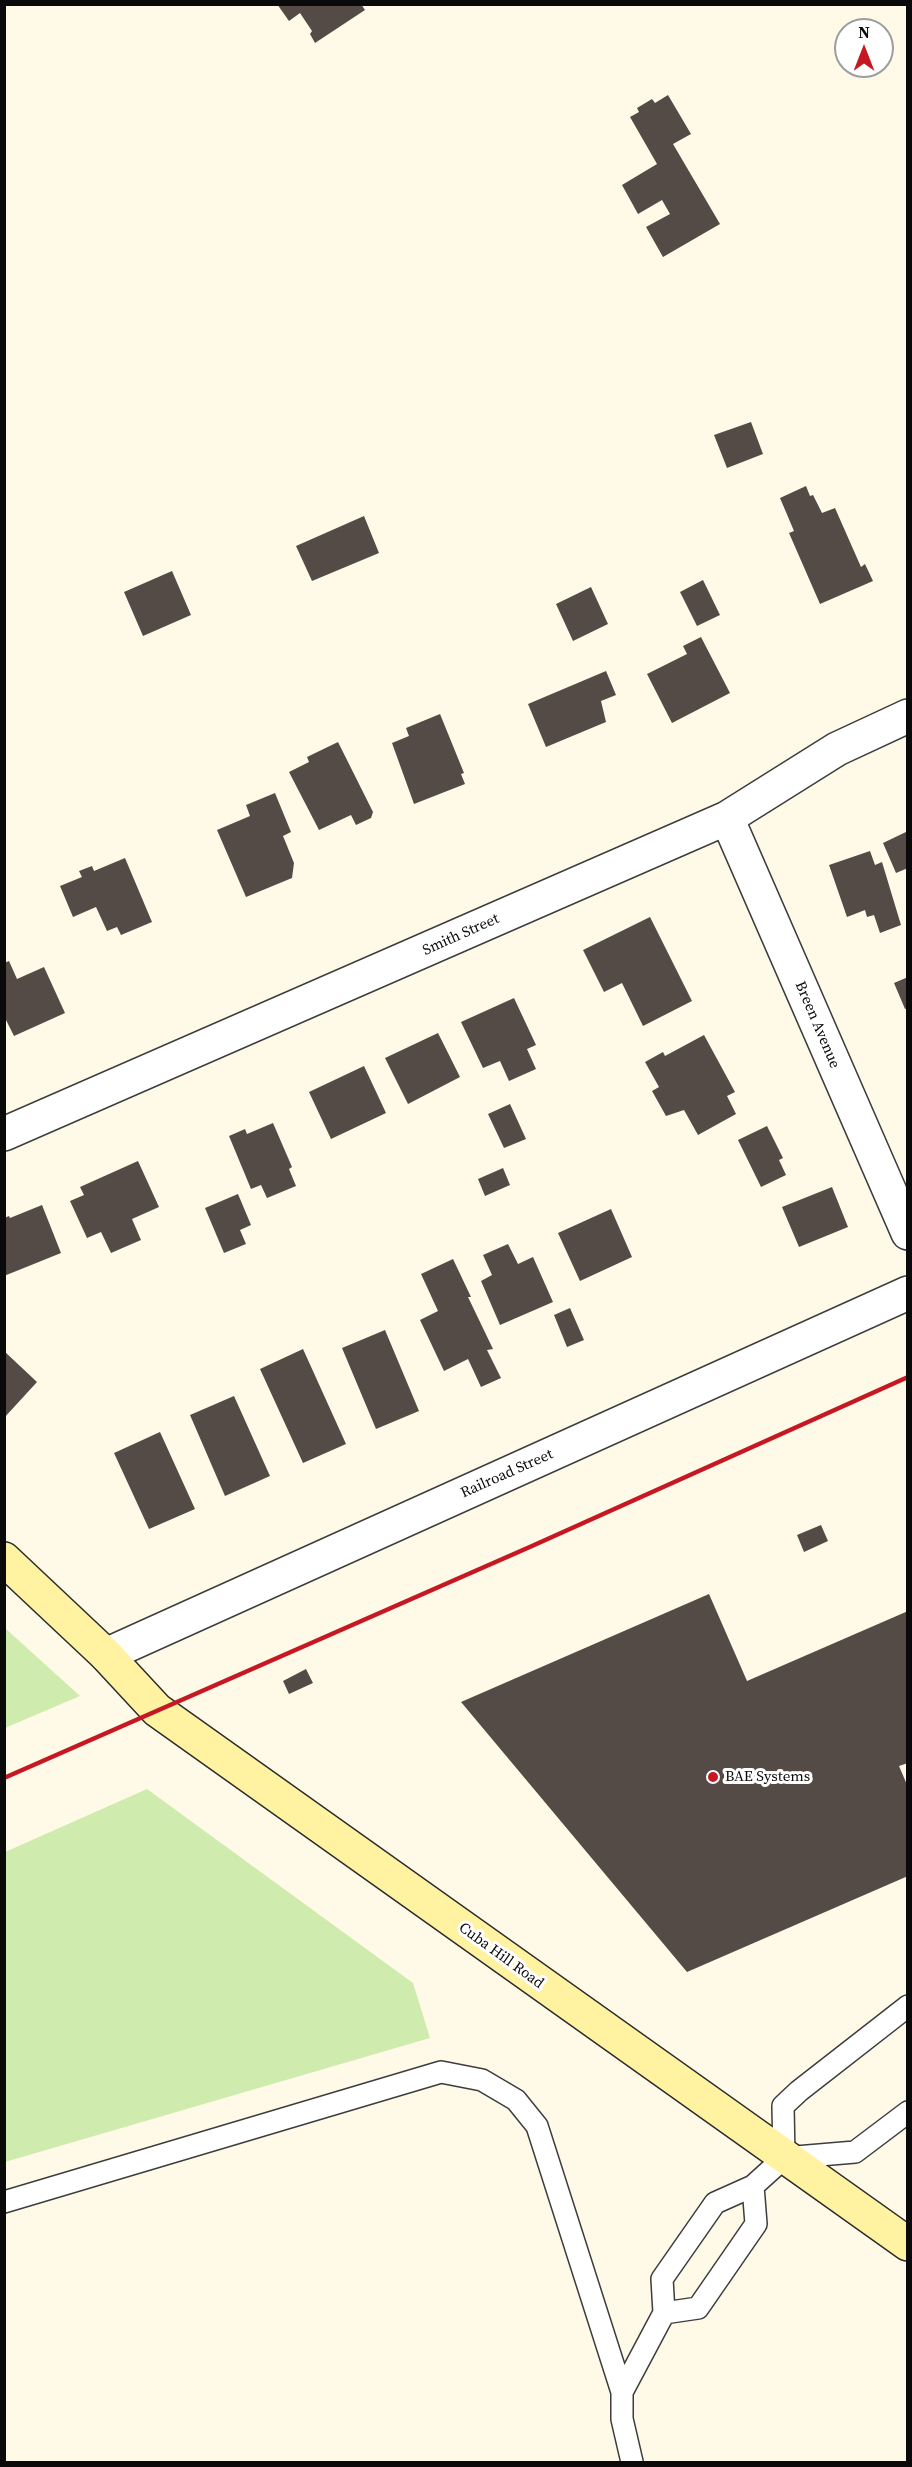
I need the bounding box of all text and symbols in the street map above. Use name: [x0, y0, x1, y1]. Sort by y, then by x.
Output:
north arrow: [834, 18, 894, 78]
text: N: [858, 21, 870, 43]
street label: Smith Street: [420, 910, 502, 960]
street label: Breen Avenue: [791, 979, 843, 1071]
street label: Railroad Street: [458, 1446, 556, 1502]
place label: BAE Systems: [725, 1768, 810, 1786]
marker: BAE Systems: [706, 1770, 720, 1784]
street label: Cuba Hill Road: [455, 1919, 547, 1993]

